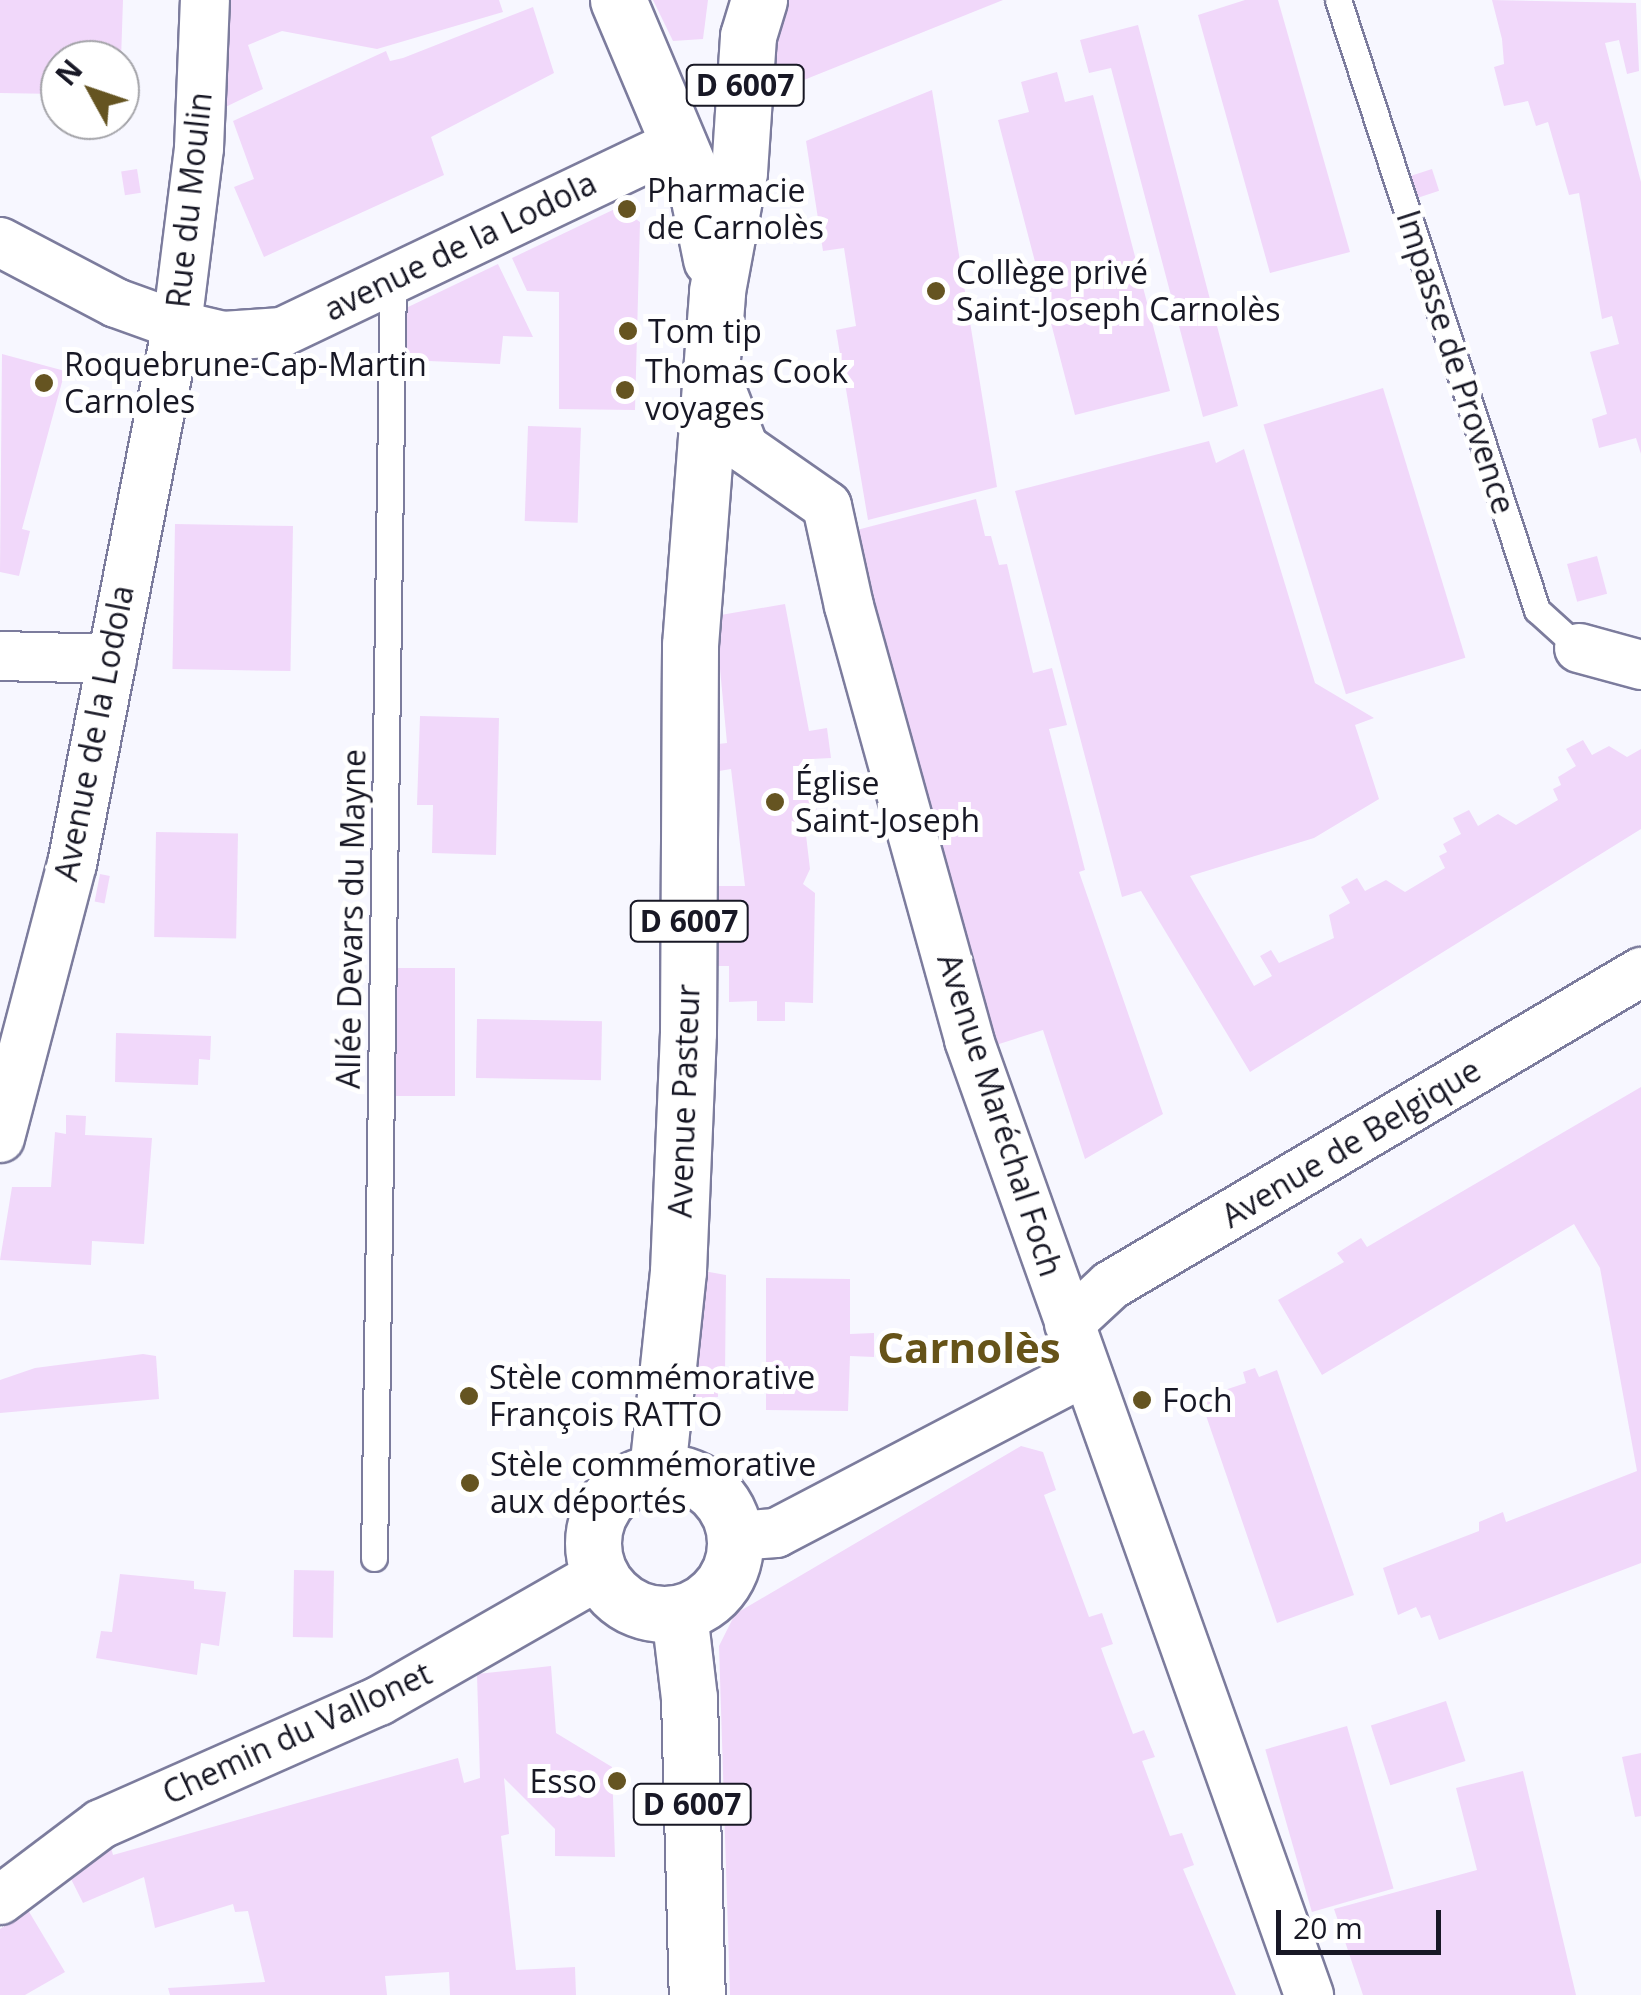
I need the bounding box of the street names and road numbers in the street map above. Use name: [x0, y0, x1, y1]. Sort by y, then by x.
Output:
road number: D 6007: [685, 60, 805, 110]
street label: Rue du Moulin: [159, 90, 219, 310]
street label: avenue de la Lodola: [318, 163, 602, 329]
street label: Impasse de Provence: [1389, 205, 1523, 519]
street label: Avenue de la Lodola: [46, 582, 142, 884]
street label: Allée Devars du Mayne: [329, 749, 373, 1089]
road number: D 6007: [629, 896, 749, 946]
street label: Avenue Maréchal Foch: [930, 949, 1070, 1281]
street label: Avenue Pasteur: [661, 983, 707, 1219]
street label: Avenue de Belgique: [1215, 1051, 1487, 1235]
street label: Chemin du Vallonet: [156, 1654, 438, 1812]
road number: D 6007: [632, 1779, 752, 1829]

